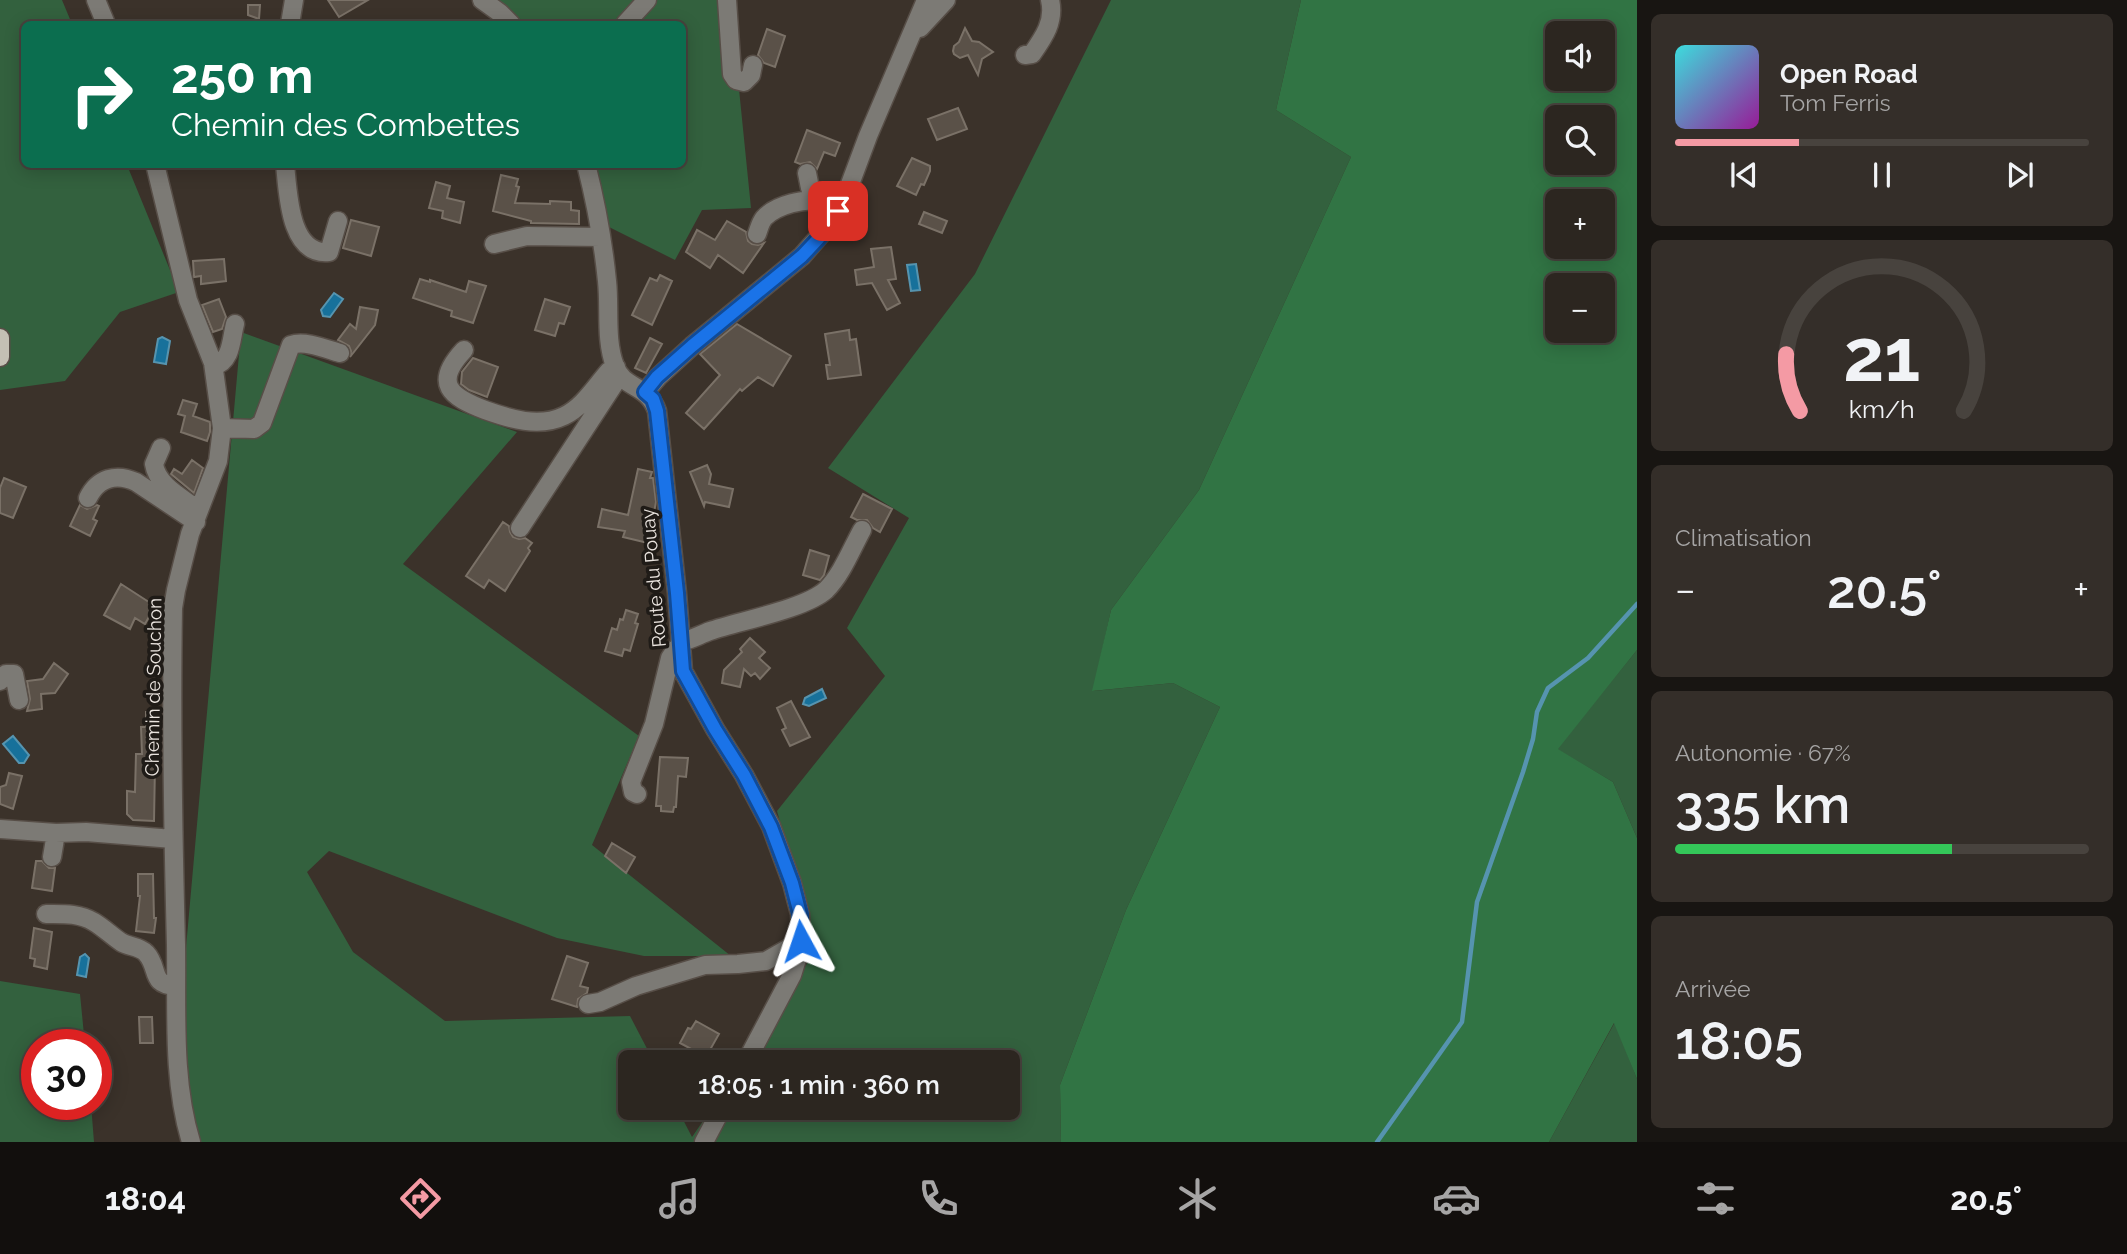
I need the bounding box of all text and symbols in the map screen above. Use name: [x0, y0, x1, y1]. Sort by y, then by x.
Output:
map controls: [1545, 21, 1615, 343]
button: sound: [1545, 21, 1615, 91]
text: 250 m: [171, 47, 313, 104]
icon: right: [56, 49, 147, 140]
text: Open Road: [1780, 59, 1918, 89]
text: Tom Ferris: [1780, 89, 1891, 116]
button: search: [1545, 105, 1615, 175]
text: Chemin des Combettes: [171, 106, 520, 143]
icon: previous: [1725, 156, 1763, 194]
icon: pause: [1863, 156, 1901, 194]
icon: next: [2001, 156, 2039, 194]
pin: [808, 181, 868, 241]
button: +: [1545, 189, 1615, 259]
icon: arrive: [819, 192, 857, 230]
button: −: [1545, 273, 1615, 343]
text: 21: [1843, 314, 1921, 399]
text: km/h: [1849, 394, 1915, 424]
street label: Route du Pouay: [636, 508, 670, 648]
text: Climatisation: [1675, 524, 1812, 551]
text: 20.5°: [1827, 559, 1942, 620]
text: −: [1675, 567, 1695, 612]
text: +: [2073, 567, 2089, 612]
street label: Chemin de Souchon: [140, 598, 166, 776]
text: Autonomie · 67%: [1675, 739, 1851, 766]
text: 335 km: [1675, 774, 1850, 835]
position arrow: [764, 904, 838, 978]
text: Arrivée: [1675, 975, 1751, 1002]
text: 18:05: [1675, 1010, 1803, 1071]
speed limit sign: 30: [21, 1029, 112, 1120]
text: 18:05 · 1 min · 360 m: [698, 1070, 940, 1100]
icon: directions: [396, 1174, 445, 1223]
icon: music: [655, 1174, 704, 1223]
icon: phone: [914, 1174, 963, 1223]
icon: climate: [1173, 1174, 1222, 1223]
icon: car: [1432, 1174, 1481, 1223]
icon: filters: [1691, 1174, 1740, 1223]
text: 18:04: [105, 1180, 186, 1217]
text: 20.5°: [1950, 1180, 2022, 1217]

